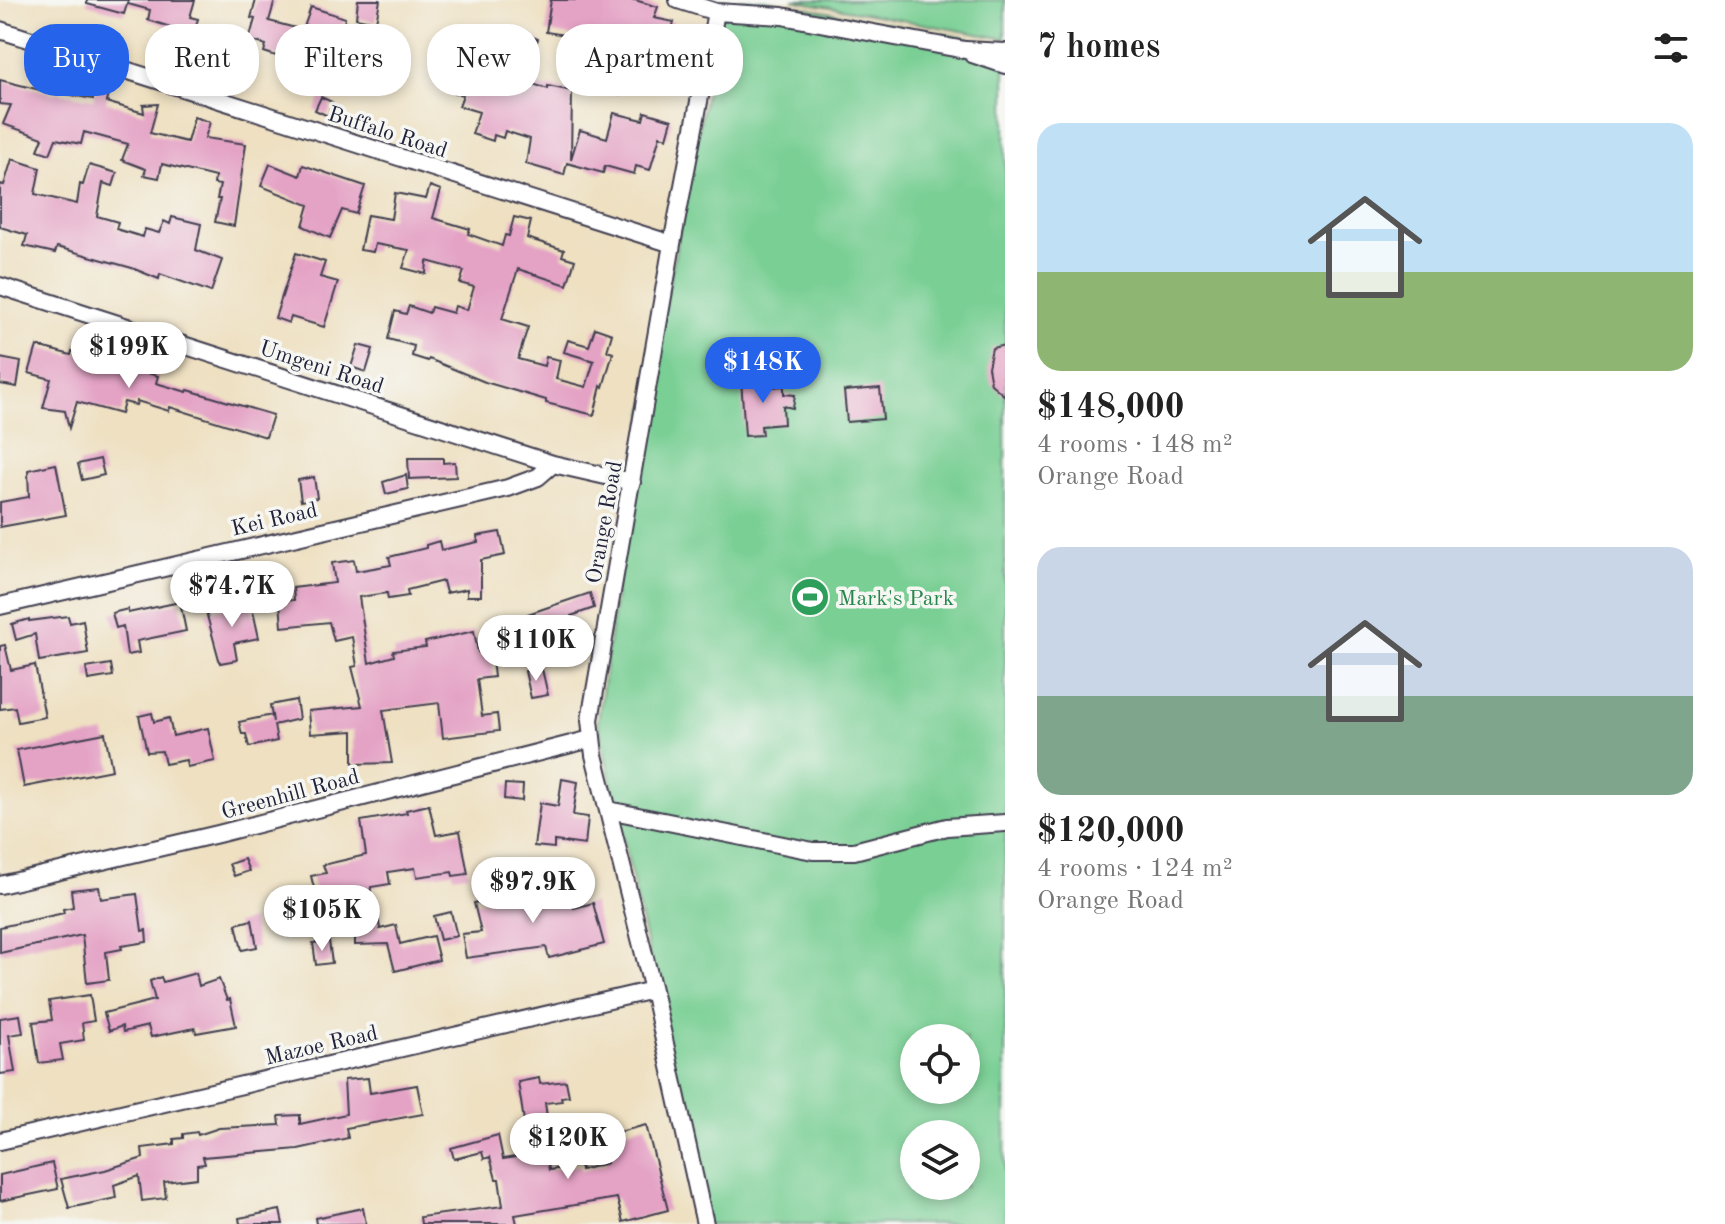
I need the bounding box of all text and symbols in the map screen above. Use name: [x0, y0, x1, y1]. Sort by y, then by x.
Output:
chip: Buy: [24, 24, 129, 96]
chip: Rent: [145, 24, 259, 96]
chip: Filters: [275, 24, 411, 96]
chip: New: [427, 24, 540, 96]
chip: Apartment: [556, 24, 743, 96]
icon: filters: [1649, 26, 1693, 70]
text: 7 homes: [1037, 31, 1160, 65]
street label: Buffalo Road: [325, 103, 450, 163]
icon: home: [1293, 175, 1437, 319]
pin: $199K: [73, 322, 185, 390]
text: $199K: [89, 335, 169, 361]
street label: Umgeni Road: [256, 337, 386, 398]
pin: $148K: [707, 337, 819, 405]
text: $148K: [723, 350, 803, 376]
text: $148,000: [1037, 391, 1185, 425]
text: 4 rooms · 148 m²: [1037, 432, 1233, 458]
street label: Orange Road: [583, 459, 627, 585]
text: Orange Road: [1037, 464, 1184, 490]
street label: Kei Road: [229, 499, 320, 541]
pin: $74.7K: [167, 561, 297, 629]
text: $74.7K: [188, 574, 276, 600]
sports icon: Mark's Park: [789, 576, 831, 618]
place label: Mark's Park: [838, 588, 954, 610]
icon: home: [1293, 599, 1437, 743]
pin: $110K: [480, 615, 592, 683]
text: $110K: [496, 628, 576, 654]
street label: Greenhill Road: [219, 766, 362, 824]
text: $120,000: [1037, 815, 1185, 849]
text: 4 rooms · 124 m²: [1037, 856, 1233, 882]
pin: $97.9K: [468, 857, 598, 925]
text: $97.9K: [489, 870, 577, 896]
pin: $105K: [266, 885, 378, 953]
text: Orange Road: [1037, 888, 1184, 914]
text: $105K: [282, 898, 362, 924]
street label: Mazoe Road: [263, 1022, 380, 1070]
map controls: [900, 1024, 980, 1200]
button: locate: [900, 1024, 980, 1104]
pin: $120K: [512, 1113, 624, 1181]
button: layers: [900, 1120, 980, 1200]
text: $120K: [528, 1126, 608, 1152]

